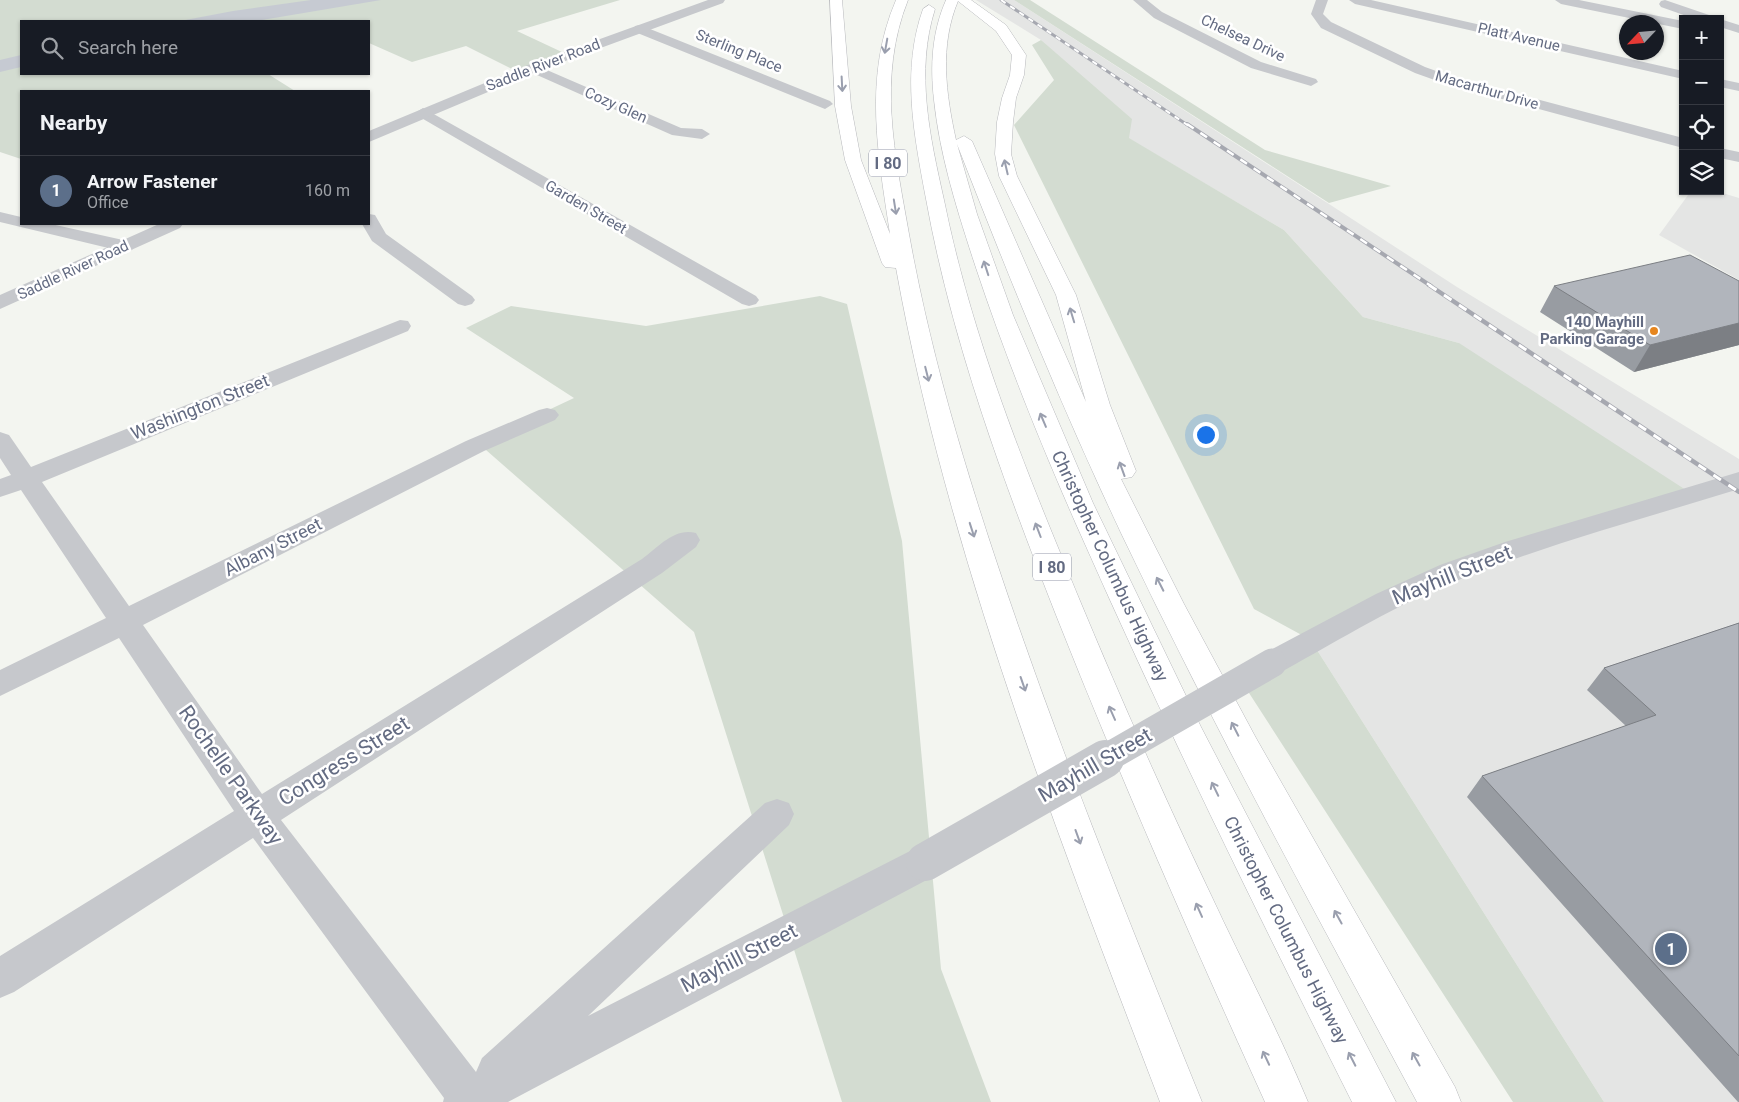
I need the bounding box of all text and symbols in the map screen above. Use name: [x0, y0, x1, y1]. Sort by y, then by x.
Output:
street label: Chelsea Drive: [1198, 11, 1288, 65]
north arrow: [1619, 15, 1664, 60]
map controls: [1679, 15, 1724, 195]
button: +: [1679, 15, 1724, 60]
street label: Platt Avenue: [1476, 19, 1562, 55]
search box: [20, 20, 370, 75]
street label: Sterling Place: [693, 25, 785, 77]
icon: search: [38, 34, 66, 62]
street label: Saddle River Road: [484, 35, 602, 95]
text: Search here: [78, 36, 178, 59]
one-way arrow: [881, 38, 891, 54]
button: −: [1679, 60, 1724, 105]
street label: Macarthur Drive: [1433, 67, 1541, 113]
one-way arrow: [837, 75, 847, 91]
street label: Cozy Glen: [582, 83, 650, 127]
button: locate: [1679, 105, 1724, 150]
text: Nearby: [40, 111, 107, 135]
road number: I 80: [869, 150, 907, 177]
button: layers: [1679, 150, 1724, 195]
one-way arrow: [1001, 159, 1010, 175]
text: Arrow Fastener: [87, 170, 217, 193]
street label: Garden Street: [542, 176, 630, 238]
text: 1: [51, 181, 61, 200]
text: 160 m: [305, 181, 350, 200]
text: Office: [87, 193, 129, 212]
one-way arrow: [890, 199, 900, 215]
street label: Saddle River Road: [15, 236, 131, 304]
one-way arrow: [981, 260, 990, 276]
one-way arrow: [1067, 307, 1077, 323]
place label: 140 Mayhill Parking Garage: [1540, 313, 1644, 348]
marker: 140 Mayhill Parking Garage: [1648, 325, 1660, 337]
one-way arrow: [923, 365, 933, 381]
street label: Washington Street: [128, 369, 272, 444]
one-way arrow: [1038, 413, 1048, 428]
your location: [1193, 422, 1219, 448]
street label: Christopher Columbus Highway: [1048, 447, 1173, 685]
one-way arrow: [1117, 462, 1126, 477]
street label: Albany Street: [221, 513, 325, 580]
one-way arrow: [968, 521, 978, 537]
one-way arrow: [1033, 523, 1042, 538]
street label: Mayhill Street: [1389, 540, 1516, 610]
road number: I 80: [1033, 554, 1071, 580]
one-way arrow: [1155, 577, 1164, 592]
one-way arrow: [1019, 676, 1028, 691]
street label: Rochelle Parkway: [174, 701, 288, 849]
one-way arrow: [1106, 706, 1116, 721]
street label: Congress Street: [274, 711, 414, 811]
one-way arrow: [1230, 721, 1240, 736]
street label: Mayhill Street: [1034, 723, 1156, 807]
one-way arrow: [1210, 782, 1219, 797]
street label: Christopher Columbus Highway: [1220, 813, 1353, 1047]
one-way arrow: [1074, 829, 1083, 844]
one-way arrow: [1194, 903, 1203, 918]
one-way arrow: [1333, 910, 1342, 925]
street label: Mayhill Street: [677, 918, 801, 998]
pin: 1: [1655, 930, 1687, 968]
one-way arrow: [1261, 1051, 1271, 1066]
one-way arrow: [1347, 1052, 1356, 1067]
one-way arrow: [1411, 1053, 1421, 1067]

